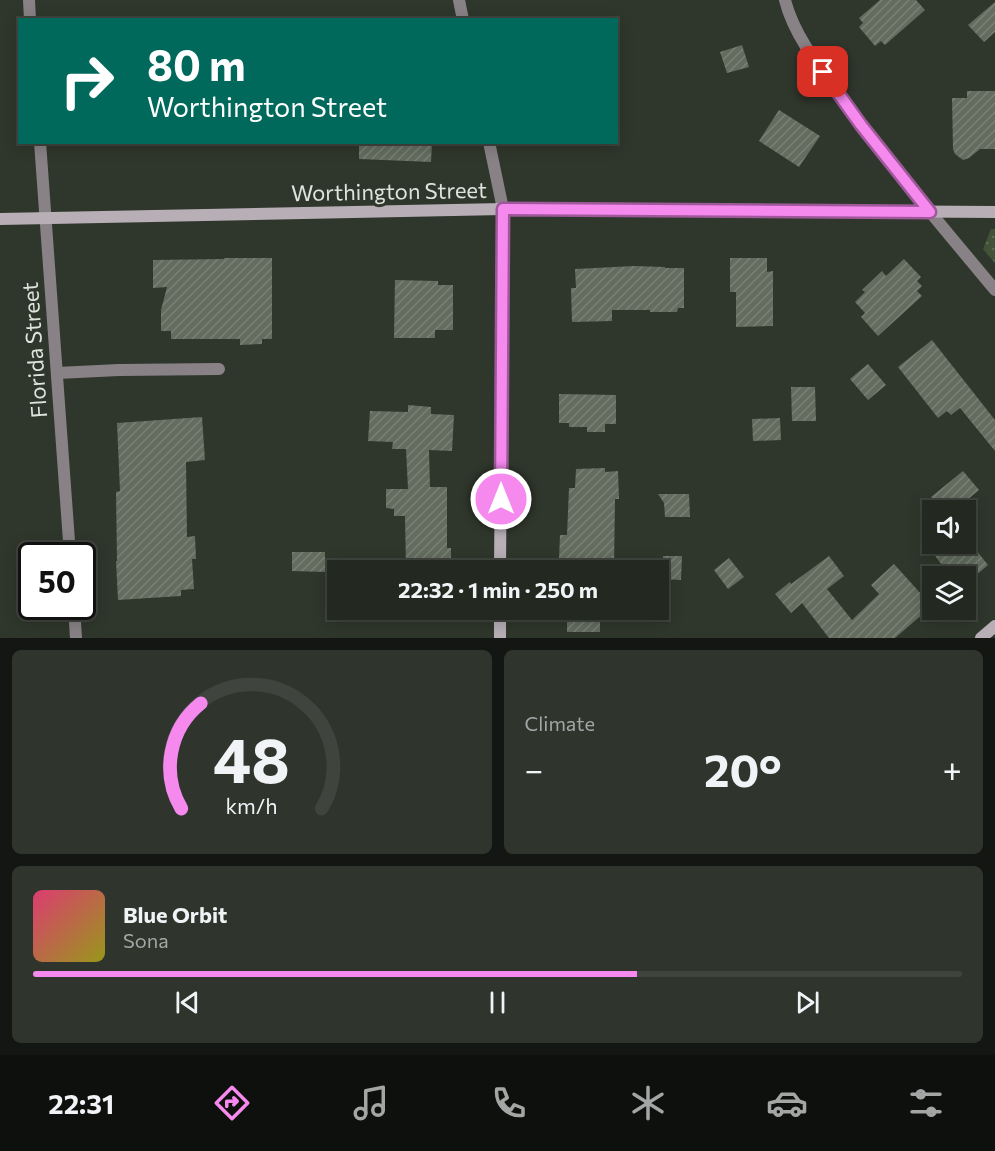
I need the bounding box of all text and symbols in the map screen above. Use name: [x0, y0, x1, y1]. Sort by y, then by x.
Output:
text: 80 m: [147, 38, 246, 90]
icon: right: [48, 42, 126, 120]
pin: [797, 46, 848, 97]
icon: arrive: [806, 55, 839, 88]
text: Worthington Street: [147, 90, 387, 123]
street label: Worthington Street: [291, 176, 487, 206]
street label: Florida Street: [16, 281, 52, 419]
position arrow: [469, 467, 533, 531]
map controls: [922, 500, 976, 620]
button: sound: [922, 500, 976, 554]
speed limit sign: 50: [18, 542, 96, 620]
button: layers: [922, 566, 976, 620]
text: 22:32 · 1 min · 250 m: [398, 576, 598, 603]
text: Climate: [525, 711, 595, 735]
text: 48: [213, 720, 290, 796]
text: 20°: [704, 741, 782, 796]
text: −: [525, 748, 543, 789]
text: +: [943, 748, 962, 789]
text: km/h: [226, 792, 278, 818]
text: Blue Orbit: [123, 901, 227, 928]
text: Sona: [123, 928, 169, 952]
icon: previous: [171, 986, 204, 1019]
icon: pause: [481, 986, 514, 1019]
icon: next: [791, 986, 824, 1019]
icon: directions: [211, 1082, 253, 1124]
icon: music: [350, 1082, 392, 1124]
icon: phone: [488, 1082, 530, 1124]
icon: climate: [627, 1082, 669, 1124]
icon: car: [766, 1082, 808, 1124]
icon: filters: [905, 1082, 947, 1124]
text: 22:31: [48, 1087, 114, 1120]

